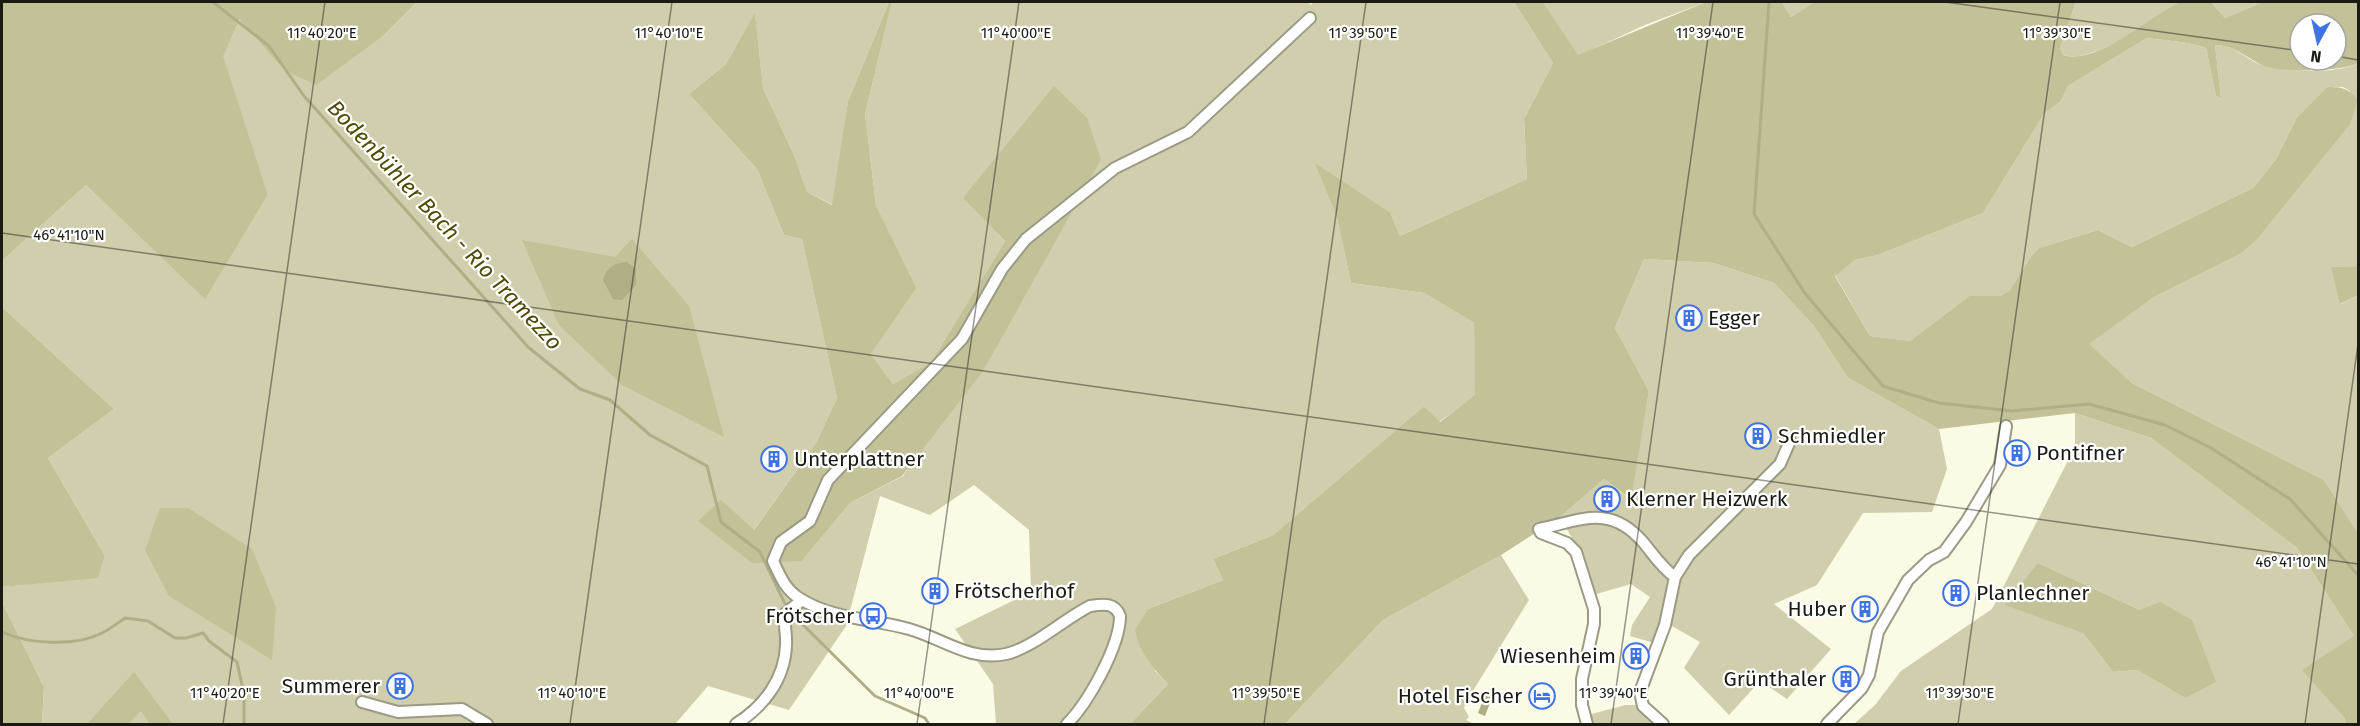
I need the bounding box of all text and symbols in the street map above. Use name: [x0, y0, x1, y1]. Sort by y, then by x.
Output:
north arrow: [2288, 12, 2348, 72]
text: 11°40'20"E: [287, 24, 357, 42]
text: 11°40'10"E: [635, 24, 703, 42]
text: 11°40'00"E: [981, 24, 1051, 42]
text: 11°39'50"E: [1329, 24, 1397, 42]
text: 11°39'40"E: [1676, 24, 1744, 42]
text: 11°39'30"E: [2023, 24, 2091, 42]
text: N: [2309, 46, 2323, 67]
water label: Bodenbühler Bach - Rio Tramezzo: [322, 94, 568, 356]
text: 46°41'10"N: [33, 226, 105, 244]
building icon: Egger: [1674, 303, 1704, 333]
place label: Egger: [1708, 305, 1760, 331]
building icon: Schmiedler: [1743, 421, 1773, 451]
place label: Schmiedler: [1778, 423, 1885, 449]
building icon: Pontifner: [2002, 438, 2032, 468]
place label: Pontifner: [2036, 440, 2125, 466]
building icon: Unterplattner: [759, 444, 789, 474]
place label: Unterplattner: [794, 446, 924, 472]
building icon: Klerner Heizwerk: [1592, 484, 1622, 514]
place label: Klerner Heizwerk: [1626, 486, 1788, 512]
text: 46°41'10"N: [2255, 553, 2327, 571]
building icon: Frötscherhof: [920, 576, 950, 606]
place label: Frötscherhof: [954, 578, 1076, 604]
building icon: Planlechner: [1941, 578, 1971, 608]
place label: Planlechner: [1976, 580, 2089, 606]
building icon: Huber: [1850, 594, 1880, 624]
place label: Huber: [1787, 596, 1846, 622]
bus stop icon: Frötscher: [858, 601, 888, 631]
place label: Frötscher: [765, 603, 854, 629]
building icon: Wiesenheim: [1621, 641, 1651, 671]
place label: Wiesenheim: [1500, 643, 1616, 669]
building icon: Grünthaler: [1831, 664, 1861, 694]
place label: Grünthaler: [1723, 666, 1826, 692]
building icon: Summerer: [385, 671, 415, 701]
place label: Summerer: [282, 673, 380, 699]
hotel icon: Hotel Fischer: [1527, 681, 1557, 711]
place label: Hotel Fischer: [1398, 683, 1522, 709]
text: 11°40'20"E: [190, 684, 260, 702]
text: 11°40'10"E: [538, 684, 606, 702]
text: 11°40'00"E: [884, 684, 954, 702]
text: 11°39'50"E: [1232, 684, 1300, 702]
text: 11°39'40"E: [1579, 684, 1647, 702]
text: 11°39'30"E: [1926, 684, 1994, 702]

